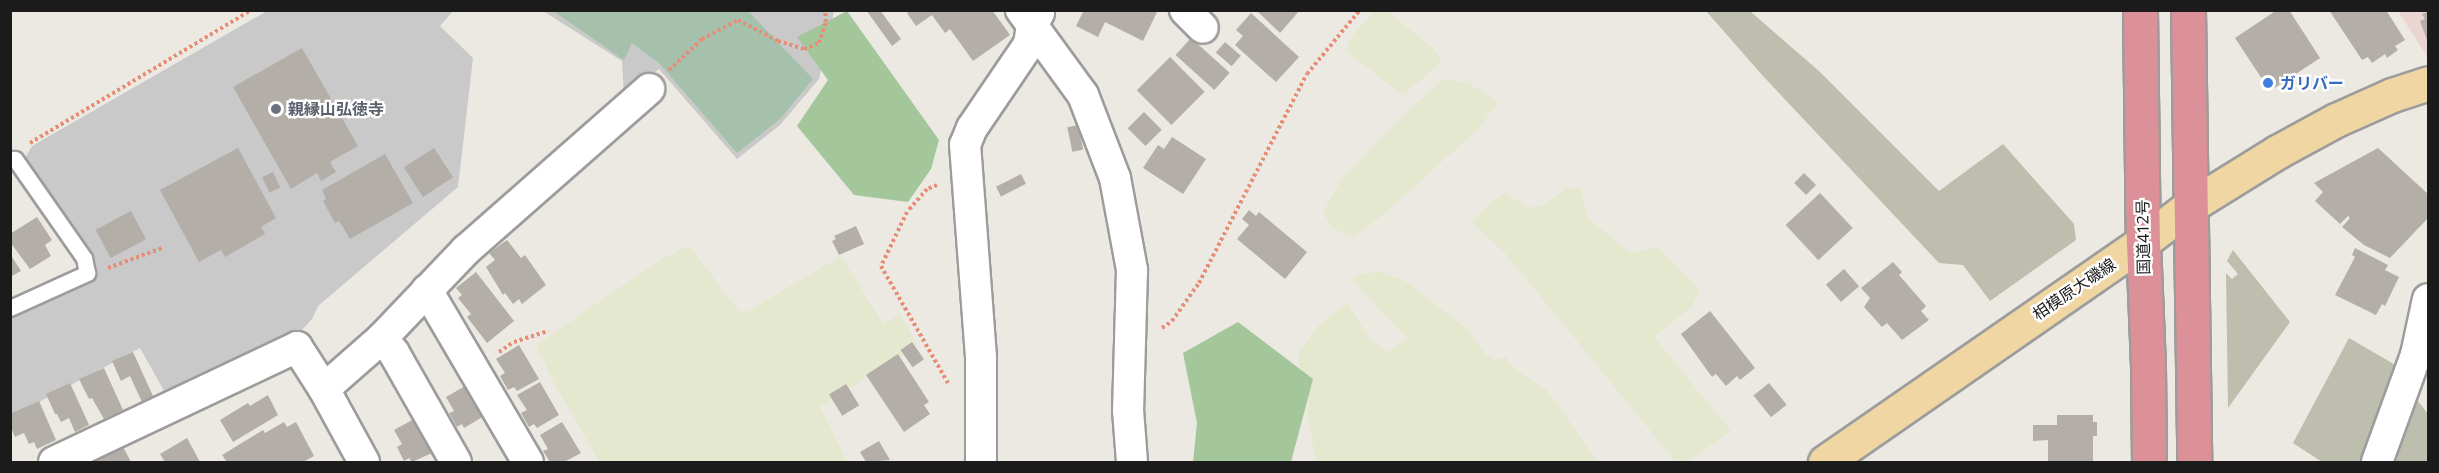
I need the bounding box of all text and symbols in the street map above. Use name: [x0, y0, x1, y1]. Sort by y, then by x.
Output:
place label: ガリバー: [2280, 73, 2344, 93]
marker: ガリバー: [2261, 76, 2275, 90]
place label: 親縁山弘徳寺: [288, 99, 384, 119]
marker: 親縁山弘徳寺: [269, 102, 283, 116]
street label: 国道412号: [2133, 199, 2153, 275]
street label: 相模原大磯線: [2029, 254, 2119, 324]

